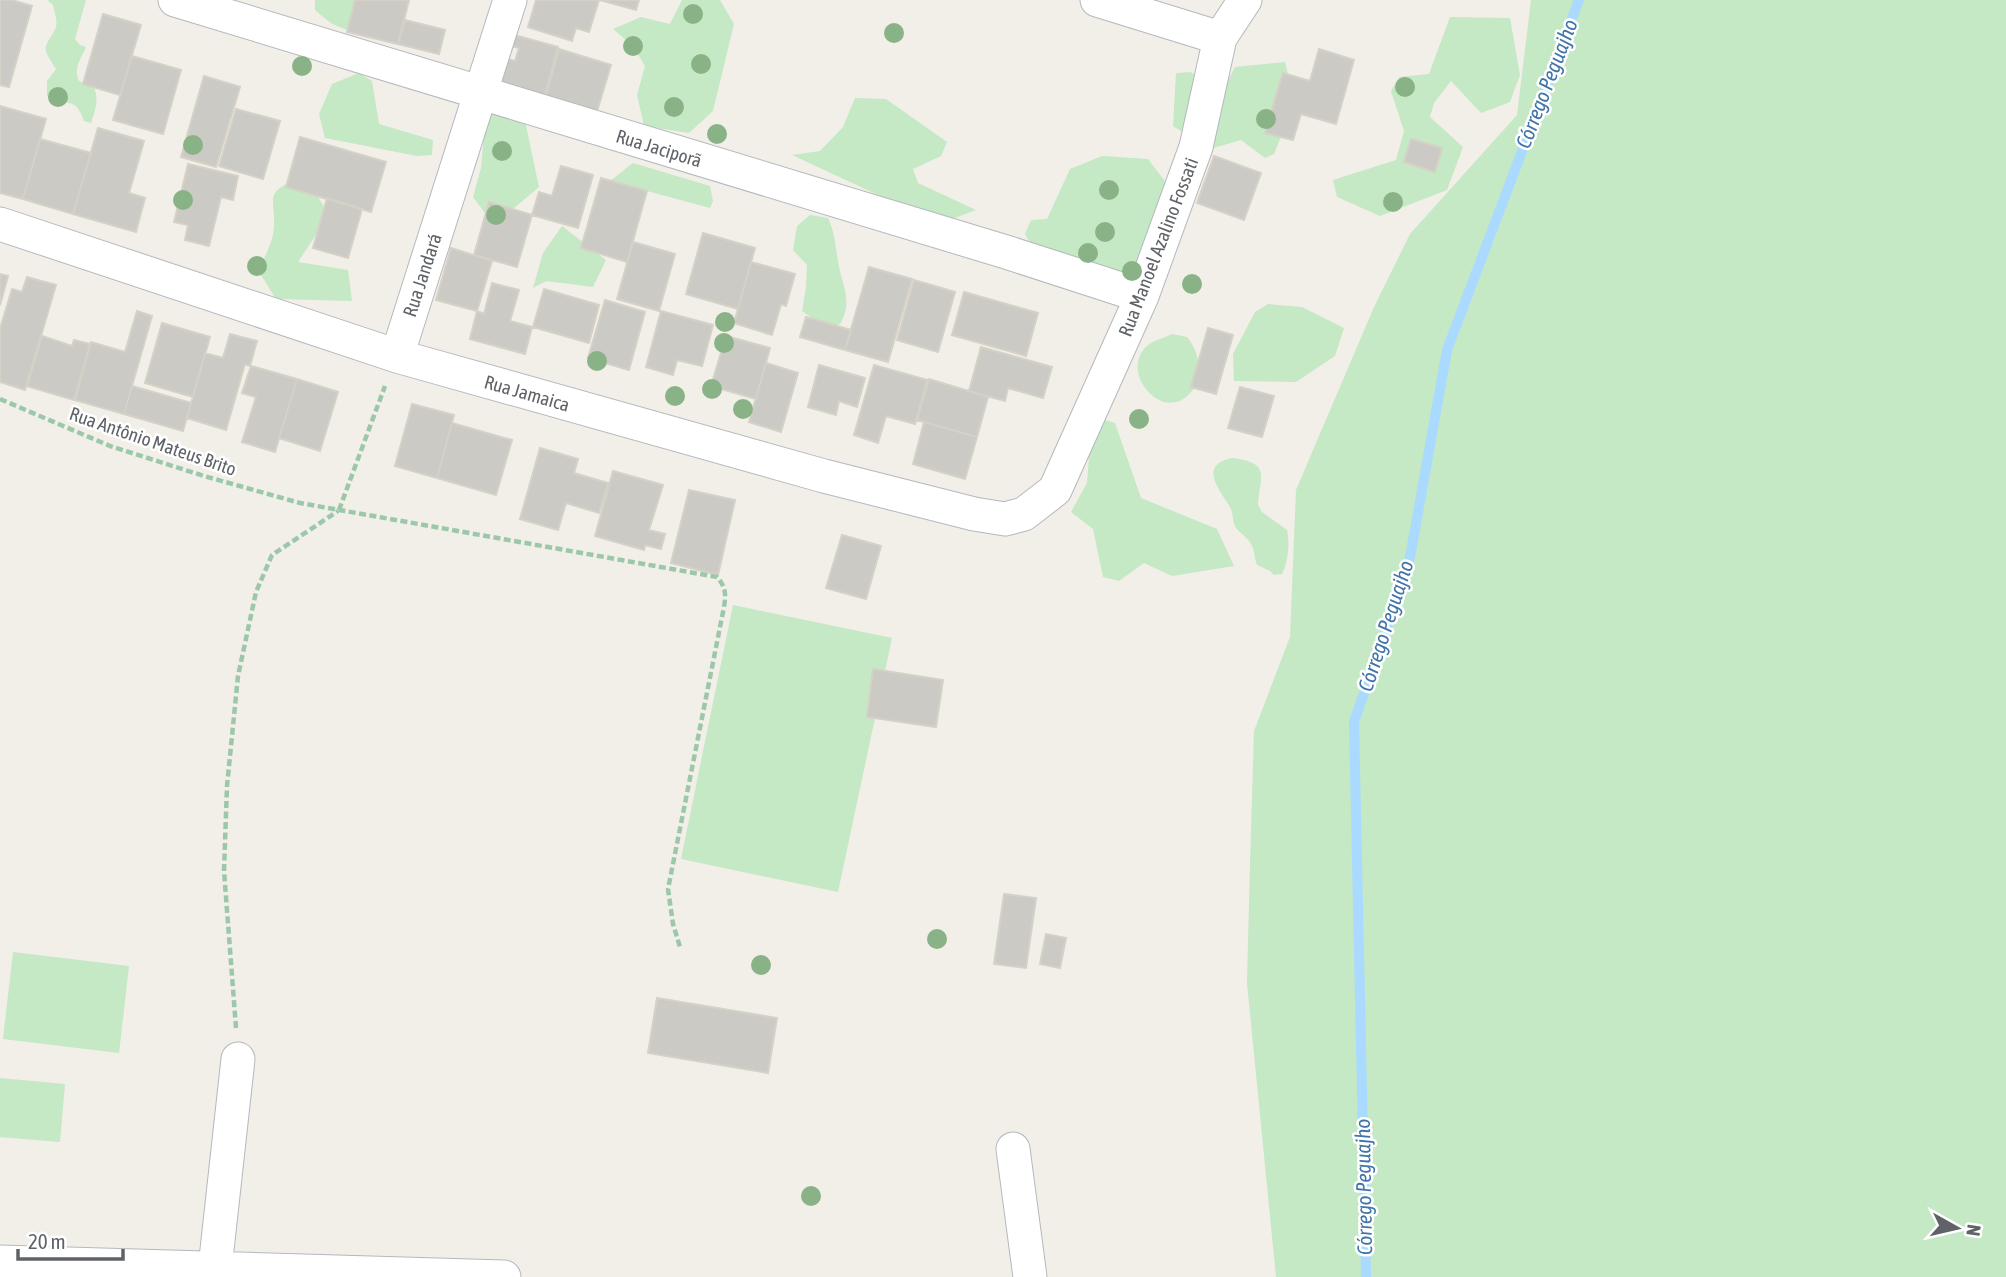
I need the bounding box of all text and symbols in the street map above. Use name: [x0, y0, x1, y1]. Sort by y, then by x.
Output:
water label: Córrego Peguajho: [1510, 16, 1582, 152]
street label: Rua Jaciporã: [613, 125, 705, 171]
street label: Rua Manoel Azalino Fossati: [1114, 155, 1202, 339]
street label: Rua Jandará: [398, 231, 446, 319]
street label: Rua Jamaica: [482, 370, 572, 416]
street label: Rua Antônio Mateus Brito: [67, 402, 239, 480]
water label: Córrego Peguajho: [1353, 557, 1418, 694]
water label: Córrego Peguajho: [1350, 1119, 1376, 1255]
north arrow: [1922, 1193, 1992, 1263]
scale bar: [18, 1218, 122, 1262]
text: N: [1962, 1223, 1986, 1237]
text: 20 m: [28, 1229, 66, 1253]

